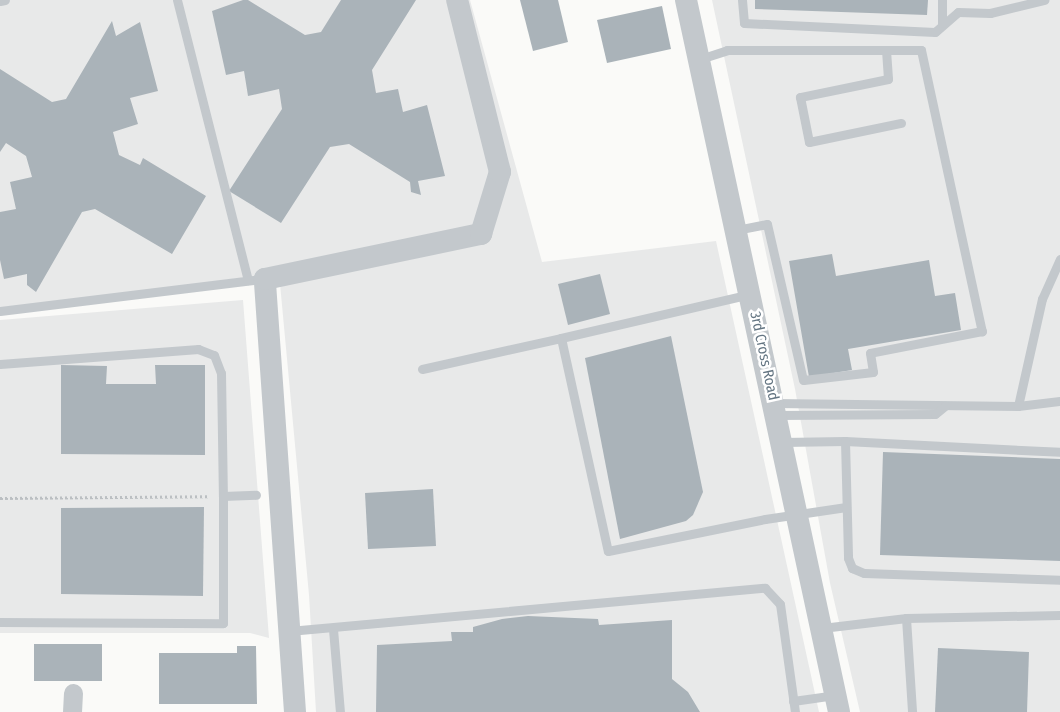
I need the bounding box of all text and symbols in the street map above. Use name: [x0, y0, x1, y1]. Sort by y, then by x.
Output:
street label: 3rd Cross Road: [746, 310, 782, 402]

